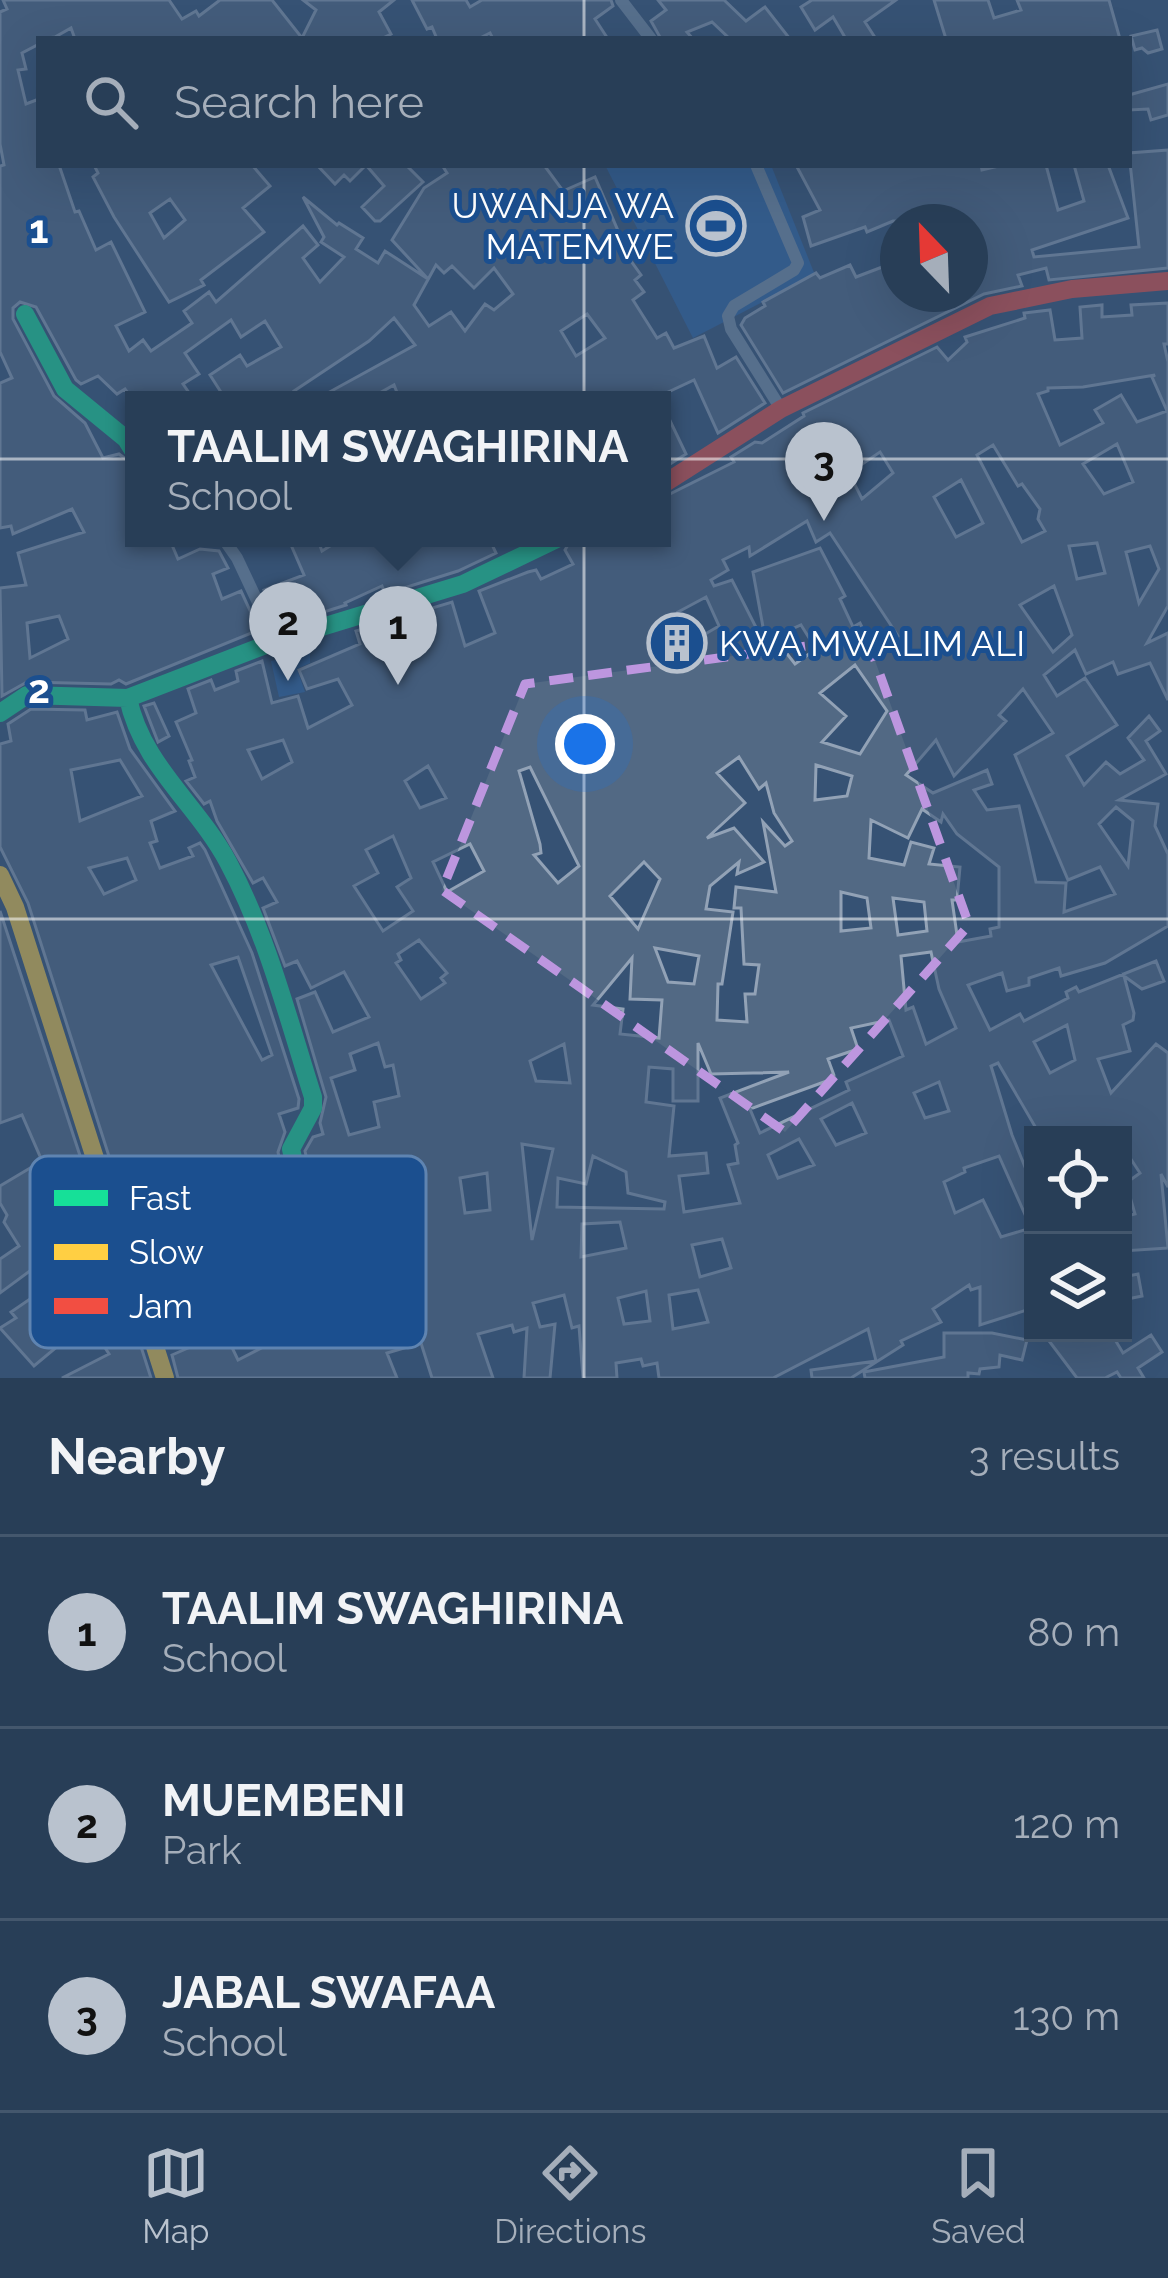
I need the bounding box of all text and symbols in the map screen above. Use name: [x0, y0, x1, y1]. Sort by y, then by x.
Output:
search box: [36, 36, 1132, 168]
icon: search: [78, 69, 144, 135]
text: Search here: [174, 76, 424, 129]
place label: UWANJA WA MATEMWE: [451, 184, 674, 267]
sports icon: UWANJA WA MATEMWE: [685, 195, 747, 257]
north arrow: [880, 204, 988, 312]
text: 1: [29, 206, 49, 252]
popup: [125, 391, 671, 547]
text: TAALIM SWAGHIRINA: [167, 420, 629, 473]
pin: 3: [785, 422, 863, 521]
text: School: [167, 473, 292, 519]
pin: 2: [249, 582, 327, 681]
pin: 1: [359, 586, 437, 685]
building icon: KWA MWALIM ALI: [646, 612, 708, 674]
place label: KWA MWALIM ALI: [719, 622, 1025, 664]
text: 2: [28, 666, 50, 712]
your location: [555, 714, 615, 774]
map controls: [1024, 1126, 1132, 1342]
button: locate: [1024, 1126, 1132, 1234]
legend: [30, 1156, 426, 1348]
text: Fast: [129, 1179, 191, 1218]
text: Slow: [129, 1233, 204, 1272]
button: layers: [1024, 1234, 1132, 1342]
text: Jam: [129, 1287, 193, 1326]
text: Nearby: [48, 1426, 225, 1486]
text: 3 results: [969, 1433, 1120, 1479]
text: TAALIM SWAGHIRINA: [162, 1582, 623, 1635]
text: 1: [77, 1609, 97, 1655]
text: 80 m: [1027, 1609, 1120, 1655]
text: School: [162, 1635, 287, 1681]
text: MUEMBENI: [162, 1774, 406, 1827]
text: 2: [76, 1801, 98, 1847]
text: 120 m: [1013, 1801, 1120, 1847]
text: Park: [162, 1827, 242, 1873]
text: JABAL SWAFAA: [162, 1966, 495, 2019]
text: 3: [76, 1993, 98, 2039]
text: 130 m: [1013, 1993, 1120, 2039]
text: School: [162, 2019, 287, 2065]
tab: Map: [142, 2140, 209, 2251]
tab: Directions: [494, 2140, 647, 2251]
tab: Saved: [931, 2140, 1026, 2251]

